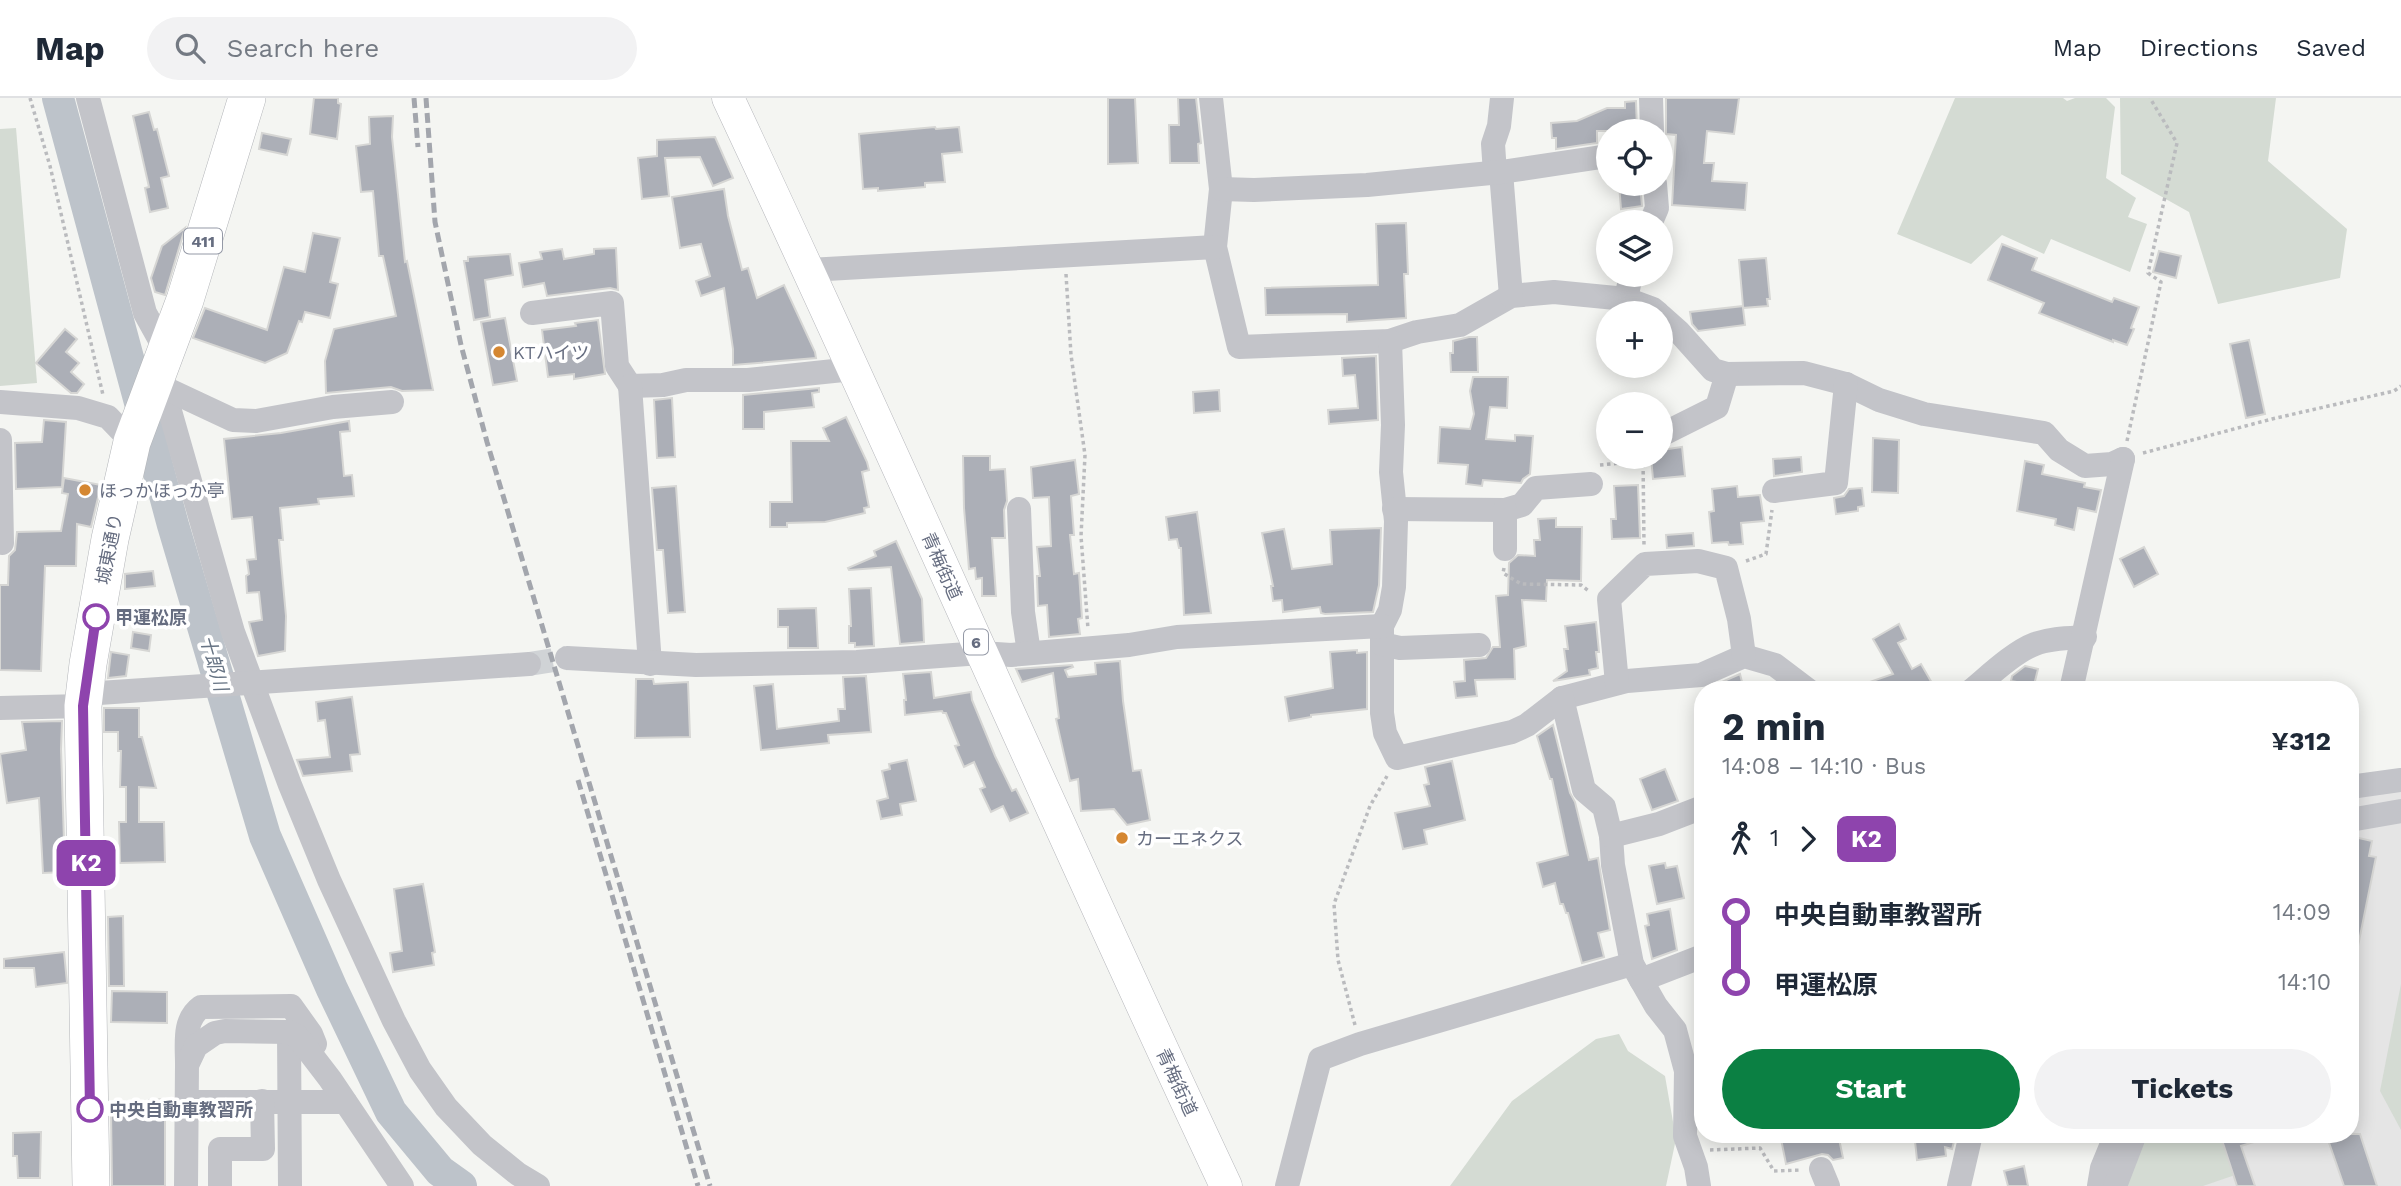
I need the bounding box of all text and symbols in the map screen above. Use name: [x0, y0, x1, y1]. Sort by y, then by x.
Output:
search box: [147, 17, 637, 80]
text: Map: [35, 29, 105, 68]
icon: search: [171, 29, 209, 67]
text: Search here: [227, 33, 379, 63]
text: Map: [2053, 34, 2102, 62]
text: Directions: [2140, 34, 2258, 62]
text: Saved: [2296, 34, 2366, 62]
map controls: [1596, 119, 1673, 469]
button: locate: [1596, 119, 1673, 196]
button: layers: [1596, 210, 1673, 287]
road number: 411: [184, 228, 222, 253]
button: +: [1596, 301, 1673, 378]
place label: KTハイツ: [513, 342, 589, 363]
marker: KTハイツ: [491, 344, 507, 360]
button: −: [1596, 392, 1673, 469]
place label: ほっかほっか亭: [99, 480, 225, 501]
marker: ほっかほっか亭: [77, 482, 93, 498]
street label: 城東通り: [92, 512, 126, 586]
street label: 青梅街道: [918, 529, 966, 603]
marker: 甲運松原: [83, 604, 109, 630]
place label: 甲運松原: [115, 607, 187, 628]
road number: 6: [964, 629, 988, 654]
water label: 十郎川: [195, 632, 233, 695]
text: 2 min: [1722, 705, 1826, 749]
text: ¥312: [2272, 726, 2331, 756]
text: 14:08 – 14:10 · Bus: [1722, 753, 1926, 780]
icon: walk: [1722, 820, 1760, 858]
icon: forward: [1789, 820, 1827, 858]
text: 1: [1770, 825, 1779, 852]
text: K2: [1851, 825, 1882, 853]
place label: カーエネクス: [1136, 828, 1243, 849]
marker: カーエネクス: [1114, 830, 1130, 846]
line badge: K2: [55, 840, 118, 886]
text: K2: [71, 849, 101, 877]
text: 14:09: [2273, 899, 2331, 926]
text: 中央自動車教習所: [1774, 900, 1982, 930]
text: 14:10: [2278, 969, 2331, 996]
text: 甲運松原: [1774, 970, 1878, 1000]
street label: 青梅街道: [1152, 1045, 1202, 1119]
button: Start: [1722, 1049, 2020, 1129]
button: Tickets: [2034, 1049, 2331, 1129]
marker: 中央自動車教習所: [77, 1096, 103, 1122]
place label: 中央自動車教習所: [109, 1099, 253, 1120]

